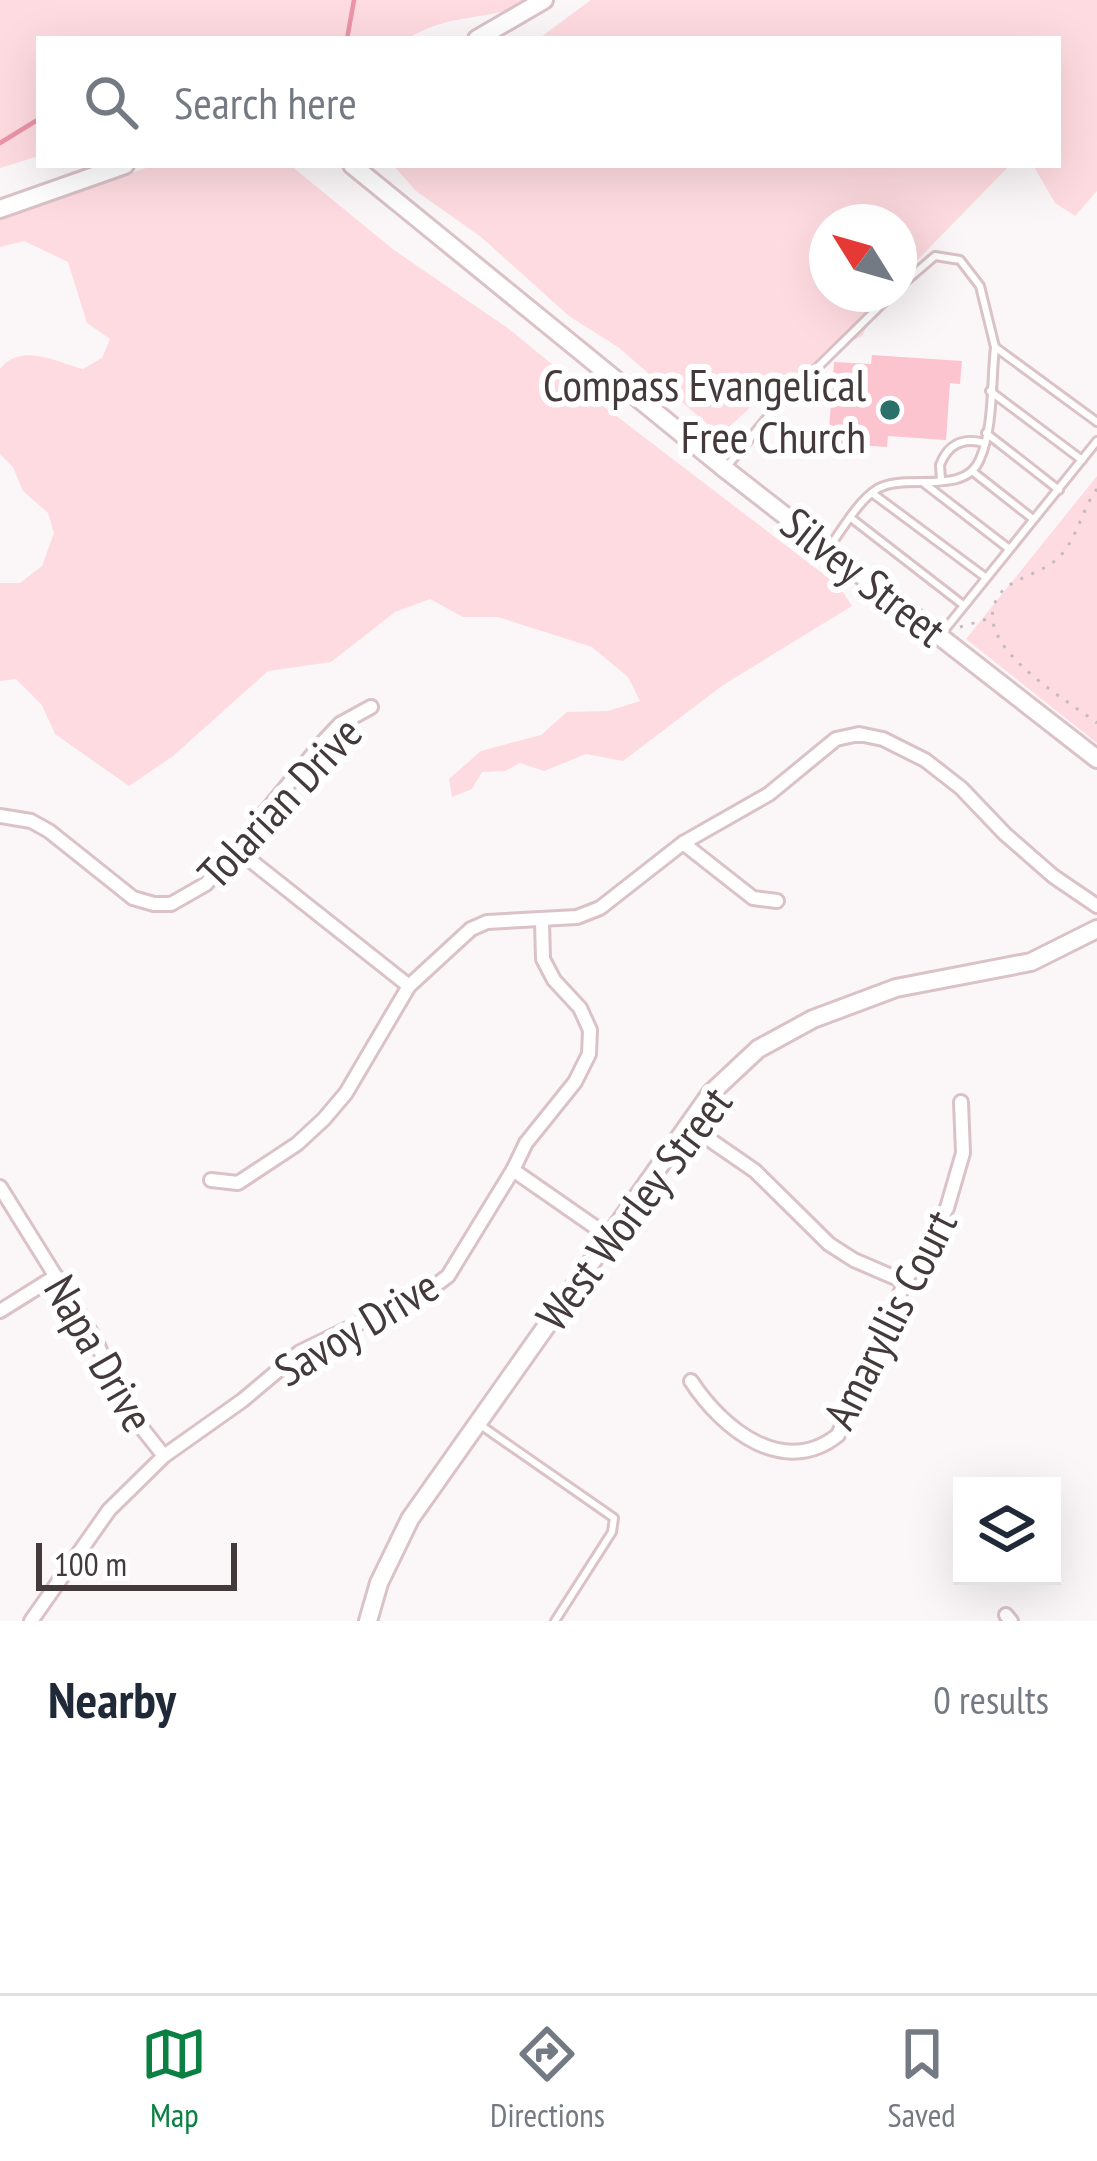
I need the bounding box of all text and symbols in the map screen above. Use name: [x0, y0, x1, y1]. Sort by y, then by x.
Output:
search box: [36, 36, 1061, 168]
icon: search: [78, 69, 144, 135]
text: Search here: [174, 73, 357, 131]
north arrow: [809, 204, 917, 312]
place label: Compass Evangelical Free Church: [543, 355, 867, 465]
marker: Compass Evangelical Free Church: [877, 397, 903, 423]
street label: Silvey Street: [770, 494, 958, 659]
street label: Tolarian Drive: [185, 704, 373, 900]
street label: West Worley Street: [522, 1074, 744, 1342]
street label: Amaryllis Court: [809, 1200, 969, 1438]
street label: Savoy Drive: [264, 1256, 448, 1398]
street label: Napa Drive: [32, 1264, 168, 1442]
map controls: [953, 1477, 1061, 1585]
button: layers: [953, 1477, 1061, 1585]
scale bar: [36, 1537, 237, 1590]
text: 100 m: [54, 1542, 127, 1585]
text: Nearby: [48, 1666, 176, 1732]
text: 0 results: [933, 1674, 1049, 1725]
tab: Map: [141, 2021, 207, 2136]
tab: Directions: [490, 2021, 605, 2136]
tab: Saved: [888, 2021, 956, 2136]

